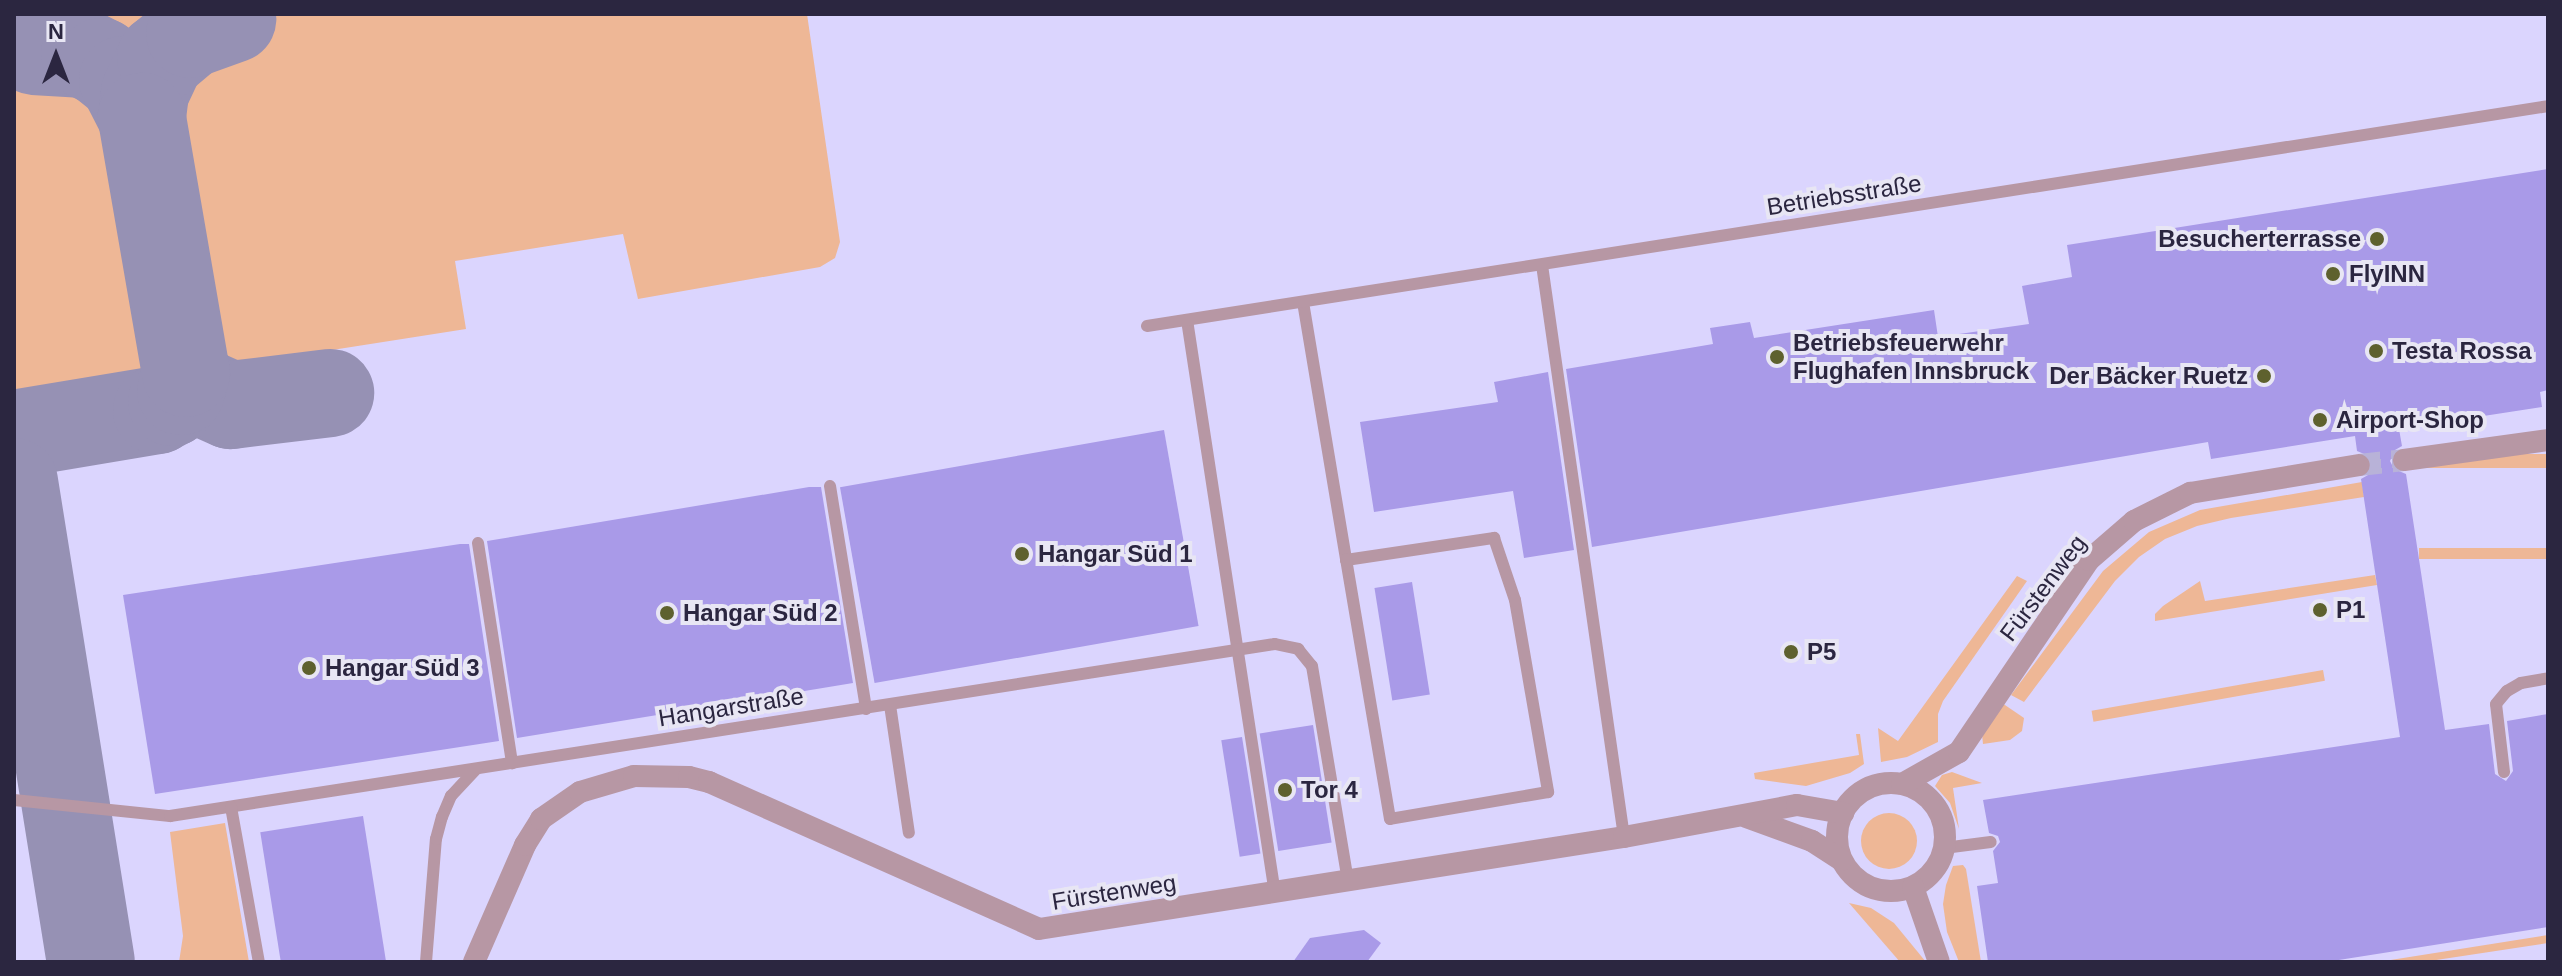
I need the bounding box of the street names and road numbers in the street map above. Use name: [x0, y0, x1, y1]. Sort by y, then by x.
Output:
street label: Betriebsstraße: [1765, 169, 1923, 221]
street label: Fürstenweg: [1994, 529, 2092, 647]
street label: Hangarstraße: [656, 681, 806, 733]
street label: Fürstenweg: [1050, 868, 1178, 916]

